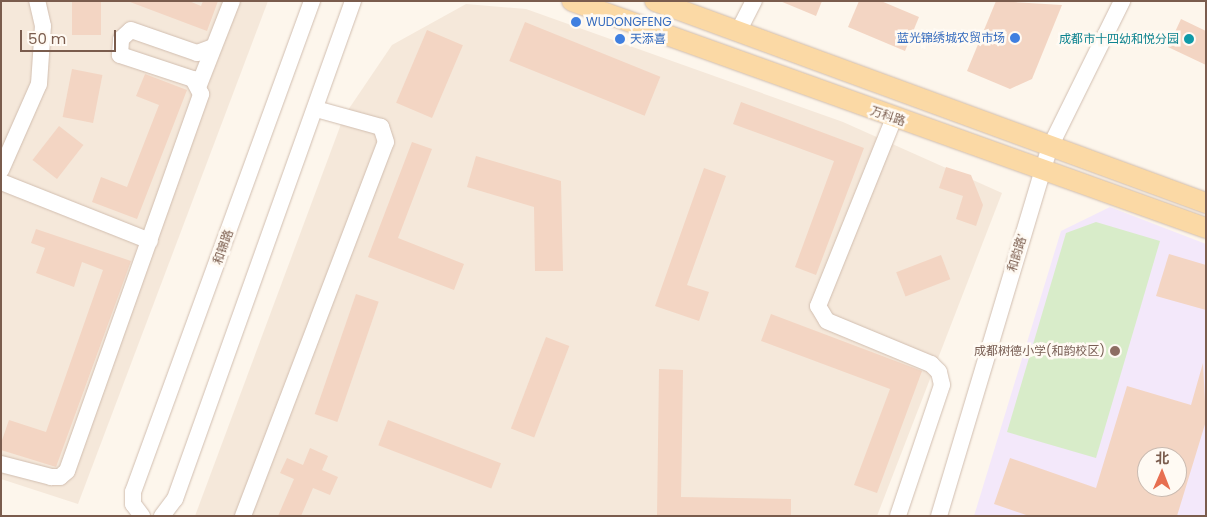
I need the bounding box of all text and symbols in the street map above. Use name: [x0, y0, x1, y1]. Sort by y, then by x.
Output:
place label: WUDONGFENG: [586, 15, 671, 29]
marker: WUDONGFENG: [570, 16, 582, 28]
scale bar: [22, 20, 119, 52]
text: 50 m: [28, 28, 66, 49]
place label: 蓝光锦绣城农贸市场: [897, 31, 1005, 45]
place label: 天添喜: [630, 32, 666, 46]
marker: 蓝光锦绣城农贸市场: [1009, 32, 1021, 44]
place label: 成都市十四幼和悦分园: [1059, 32, 1179, 46]
marker: 天添喜: [614, 33, 626, 45]
marker: 成都市十四幼和悦分园: [1183, 33, 1195, 45]
street label: 万科路: [869, 103, 907, 129]
street label: 和锦路: [210, 228, 236, 266]
street label: 和韵路’: [1004, 232, 1030, 274]
place label: 成都树德小学(和韵校区): [974, 344, 1105, 358]
marker: 成都树德小学(和韵校区): [1109, 345, 1121, 357]
north arrow: [1137, 447, 1187, 497]
text: 北: [1155, 448, 1169, 468]

